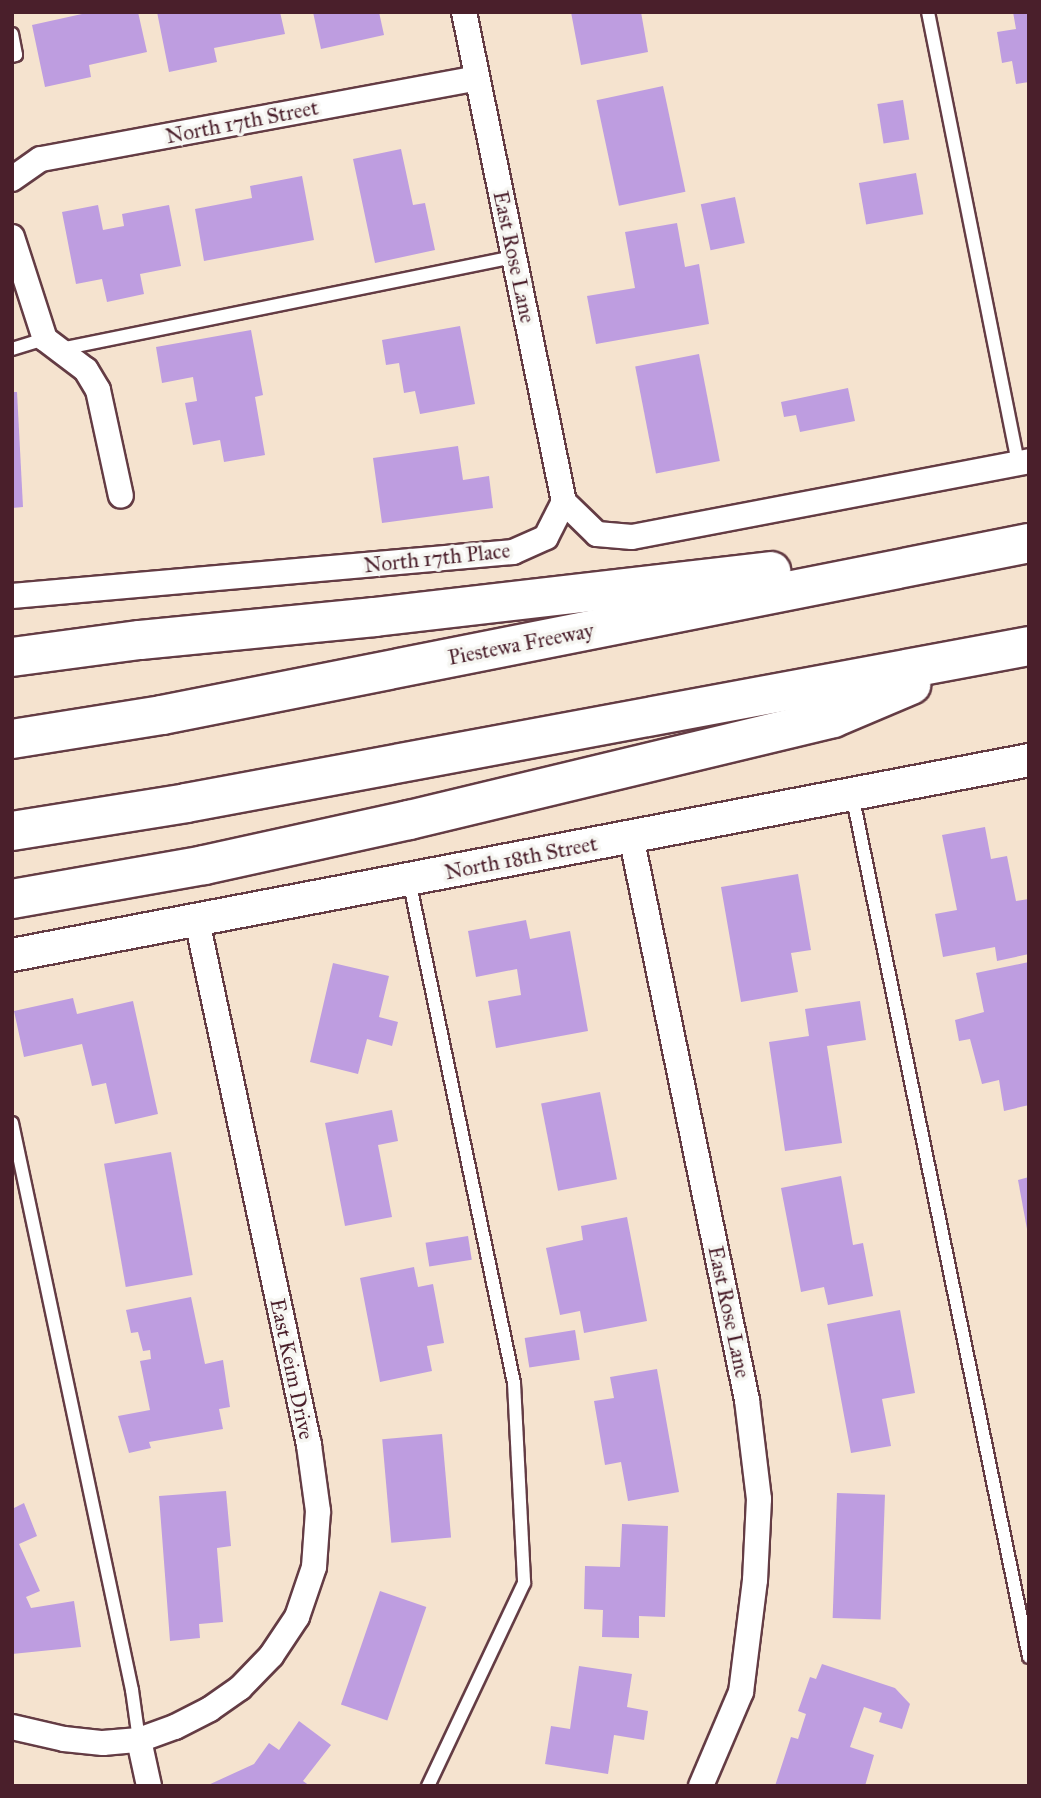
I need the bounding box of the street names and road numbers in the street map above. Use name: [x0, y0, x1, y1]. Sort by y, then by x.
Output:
street label: North 17th Street: [164, 95, 320, 149]
street label: East Rose Lane: [488, 189, 540, 325]
street label: North 17th Place: [363, 538, 511, 578]
street label: Piestewa Freeway: [446, 618, 596, 670]
street label: North 18th Street: [443, 831, 599, 885]
street label: East Rose Lane: [703, 1244, 755, 1380]
street label: East Keim Drive: [265, 1296, 319, 1442]

